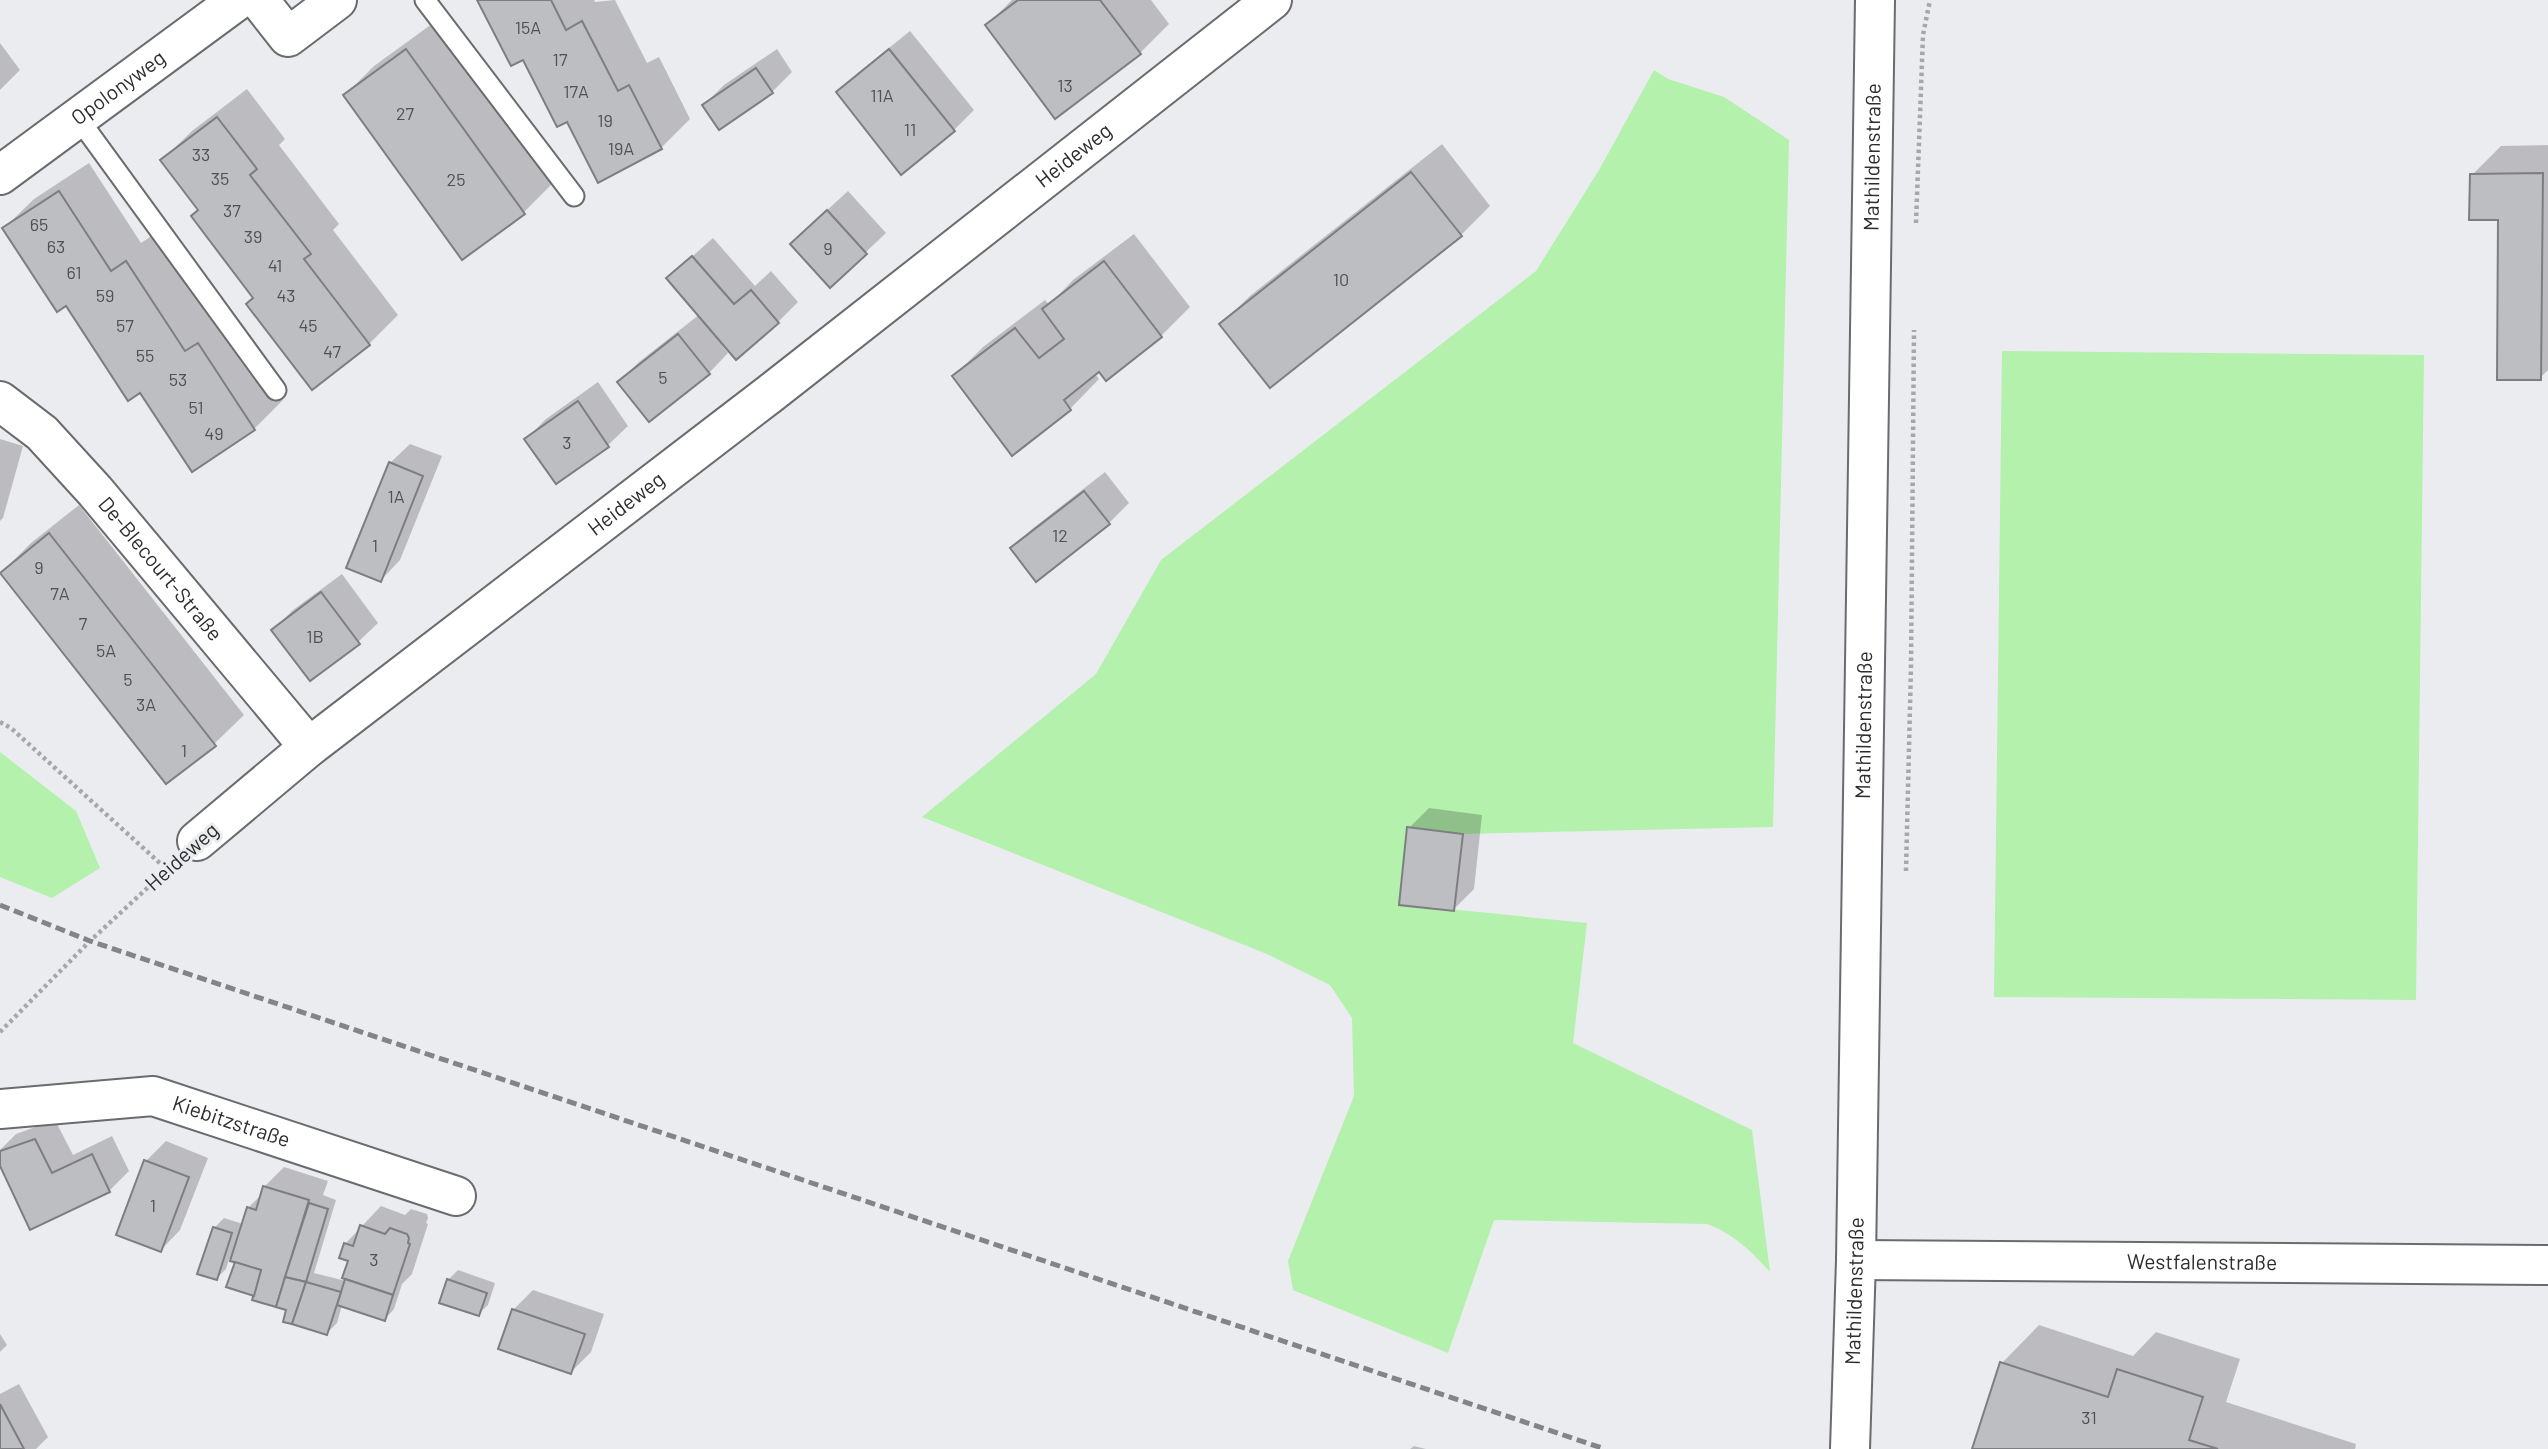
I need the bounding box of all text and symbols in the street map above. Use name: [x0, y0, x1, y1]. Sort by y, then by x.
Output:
house number: 15A: [515, 16, 541, 38]
street label: Opolonyweg: [66, 44, 169, 129]
house number: 17: [553, 48, 568, 70]
house number: 13: [1057, 74, 1073, 96]
house number: 17A: [563, 80, 589, 102]
street label: Mathildenstraße: [1858, 83, 1885, 231]
house number: 11A: [870, 84, 894, 106]
house number: 27: [396, 102, 415, 124]
house number: 19: [597, 109, 613, 131]
street label: Heideweg: [1030, 117, 1116, 192]
house number: 11: [904, 118, 916, 140]
house number: 19A: [608, 137, 634, 159]
house number: 33: [192, 143, 210, 165]
house number: 35: [211, 167, 229, 189]
house number: 25: [447, 168, 465, 190]
house number: 37: [223, 199, 241, 221]
house number: 65: [30, 213, 48, 235]
house number: 39: [244, 225, 262, 247]
house number: 63: [47, 235, 65, 257]
house number: 9: [823, 237, 833, 259]
house number: 41: [268, 254, 282, 276]
house number: 61: [66, 261, 82, 283]
house number: 10: [1333, 268, 1349, 290]
house number: 59: [96, 284, 114, 306]
house number: 43: [276, 284, 296, 306]
house number: 57: [116, 314, 134, 336]
house number: 45: [298, 314, 318, 336]
house number: 47: [323, 340, 341, 362]
house number: 55: [136, 344, 154, 366]
house number: 5: [658, 366, 668, 388]
house number: 53: [169, 368, 187, 390]
house number: 51: [188, 396, 204, 418]
house number: 49: [204, 422, 224, 444]
house number: 3: [562, 431, 572, 453]
street label: Heideweg: [582, 465, 669, 540]
house number: 1A: [387, 485, 405, 507]
street label: De-Blecourt-Straße: [94, 491, 229, 645]
house number: 12: [1052, 524, 1068, 546]
house number: 1: [372, 534, 378, 556]
house number: 9: [34, 556, 44, 578]
house number: 7A: [50, 582, 70, 604]
house number: 7: [79, 612, 88, 634]
house number: 1B: [306, 625, 324, 647]
house number: 5A: [96, 639, 116, 661]
street label: Mathildenstraße: [1849, 651, 1876, 799]
house number: 5: [123, 668, 133, 690]
house number: 3A: [136, 693, 156, 715]
house number: 1: [181, 739, 187, 761]
street label: Heideweg: [139, 817, 223, 895]
street label: Kiebitzstraße: [170, 1089, 294, 1151]
house number: 1: [150, 1194, 156, 1216]
street label: Mathildenstraße: [1839, 1217, 1868, 1365]
house number: 3: [369, 1248, 379, 1270]
street label: Westfalenstraße: [2127, 1248, 2277, 1274]
house number: 31: [2081, 1406, 2097, 1428]

